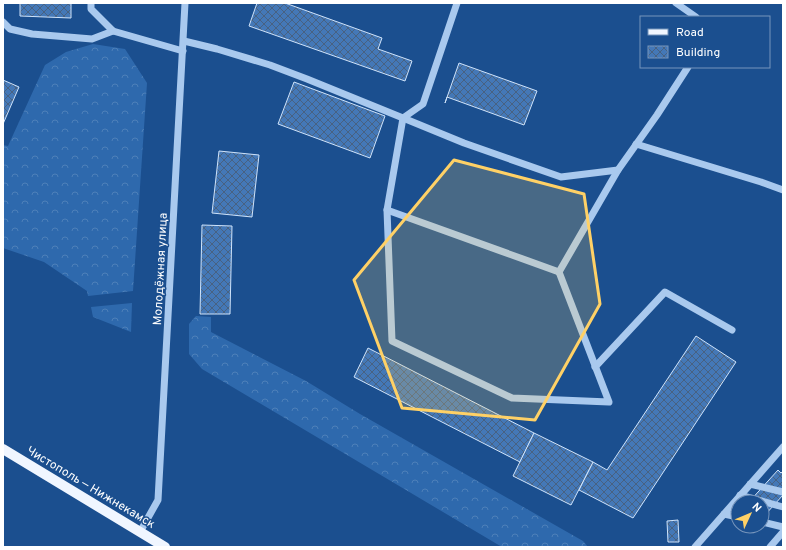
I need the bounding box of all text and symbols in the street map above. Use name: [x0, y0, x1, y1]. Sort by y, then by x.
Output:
legend: [640, 16, 770, 68]
text: Road: [676, 25, 704, 41]
text: Building: [676, 45, 720, 61]
street label: Молодёжная улица: [150, 212, 172, 326]
street label: Чистополь — Нижнекамск: [23, 443, 158, 533]
north arrow: [730, 494, 770, 534]
text: N: [749, 500, 764, 515]

